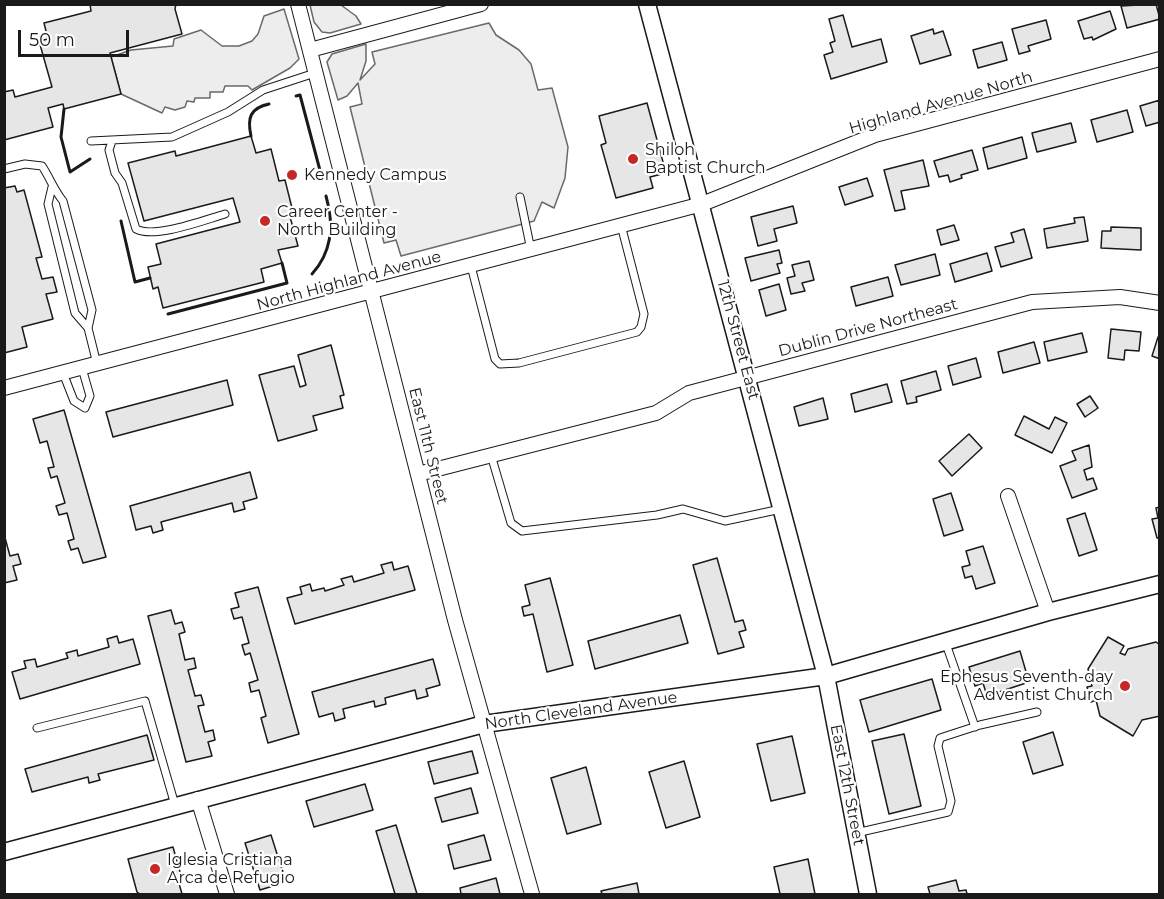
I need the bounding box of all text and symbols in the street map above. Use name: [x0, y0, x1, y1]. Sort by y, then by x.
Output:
scale bar: [21, 18, 132, 56]
text: 50 m: [29, 29, 75, 51]
street label: Highland Avenue North: [847, 68, 1035, 138]
place label: Shiloh Baptist Church: [645, 140, 765, 178]
marker: Shiloh Baptist Church: [626, 152, 640, 166]
place label: Kennedy Campus: [304, 165, 447, 185]
marker: Kennedy Campus: [285, 168, 299, 182]
place label: Career Center - North Building: [277, 202, 398, 240]
marker: Career Center - North Building: [258, 214, 272, 228]
street label: North Highland Avenue: [255, 247, 443, 315]
street label: 12th Street East: [713, 278, 763, 402]
street label: Dublin Drive Northeast: [776, 295, 960, 361]
street label: East 11th Street: [404, 385, 452, 507]
place label: Ephesus Seventh-day Adventist Church: [940, 667, 1113, 705]
marker: Ephesus Seventh-day Adventist Church: [1118, 679, 1132, 693]
street label: North Cleveland Avenue: [483, 688, 679, 734]
street label: East 12th Street: [826, 723, 868, 847]
place label: Iglesia Cristiana Arca de Refugio: [167, 850, 295, 888]
marker: Iglesia Cristiana Arca de Refugio: [148, 862, 162, 876]

